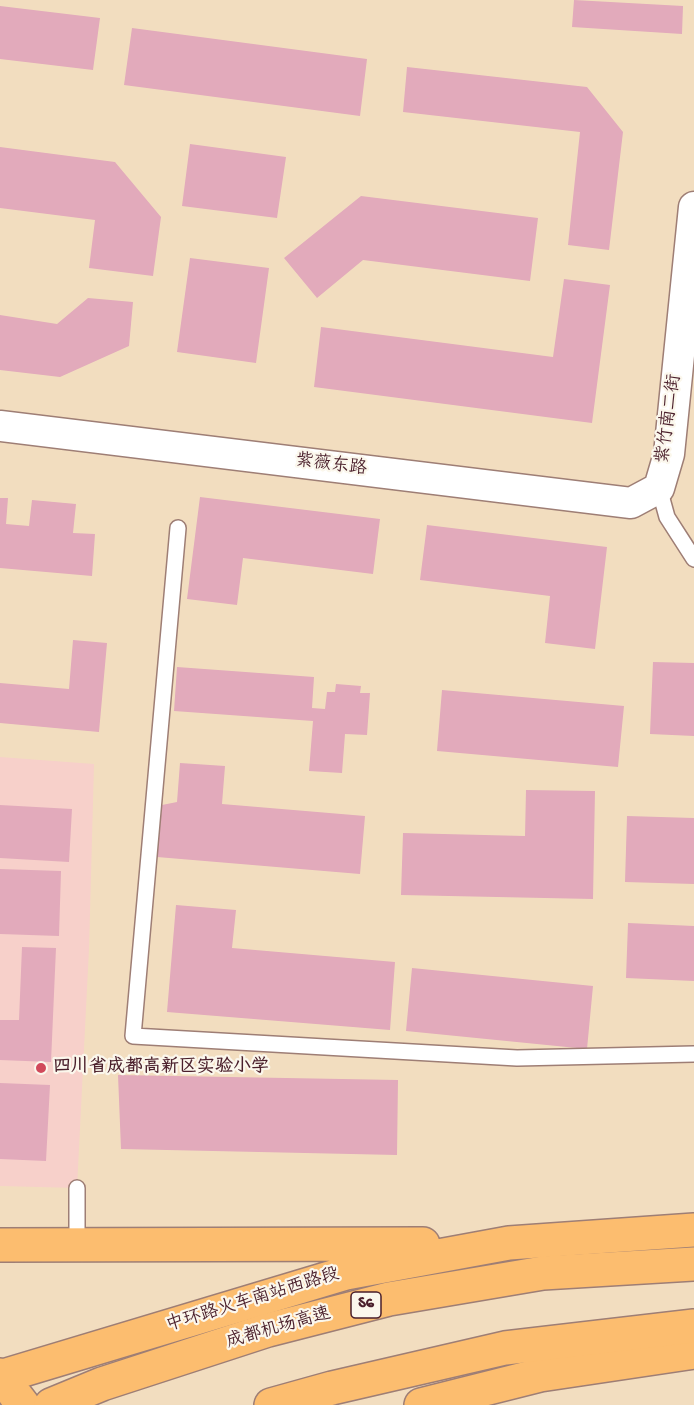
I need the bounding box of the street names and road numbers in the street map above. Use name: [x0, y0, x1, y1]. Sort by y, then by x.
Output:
street label: 紫竹南二街: [653, 373, 687, 465]
street label: 紫薇东路: [294, 451, 368, 481]
street label: 中环路火车南站西路段: [164, 1264, 342, 1338]
road number: S6: [351, 1292, 381, 1318]
street label: 成都机场高速: [224, 1304, 334, 1354]

